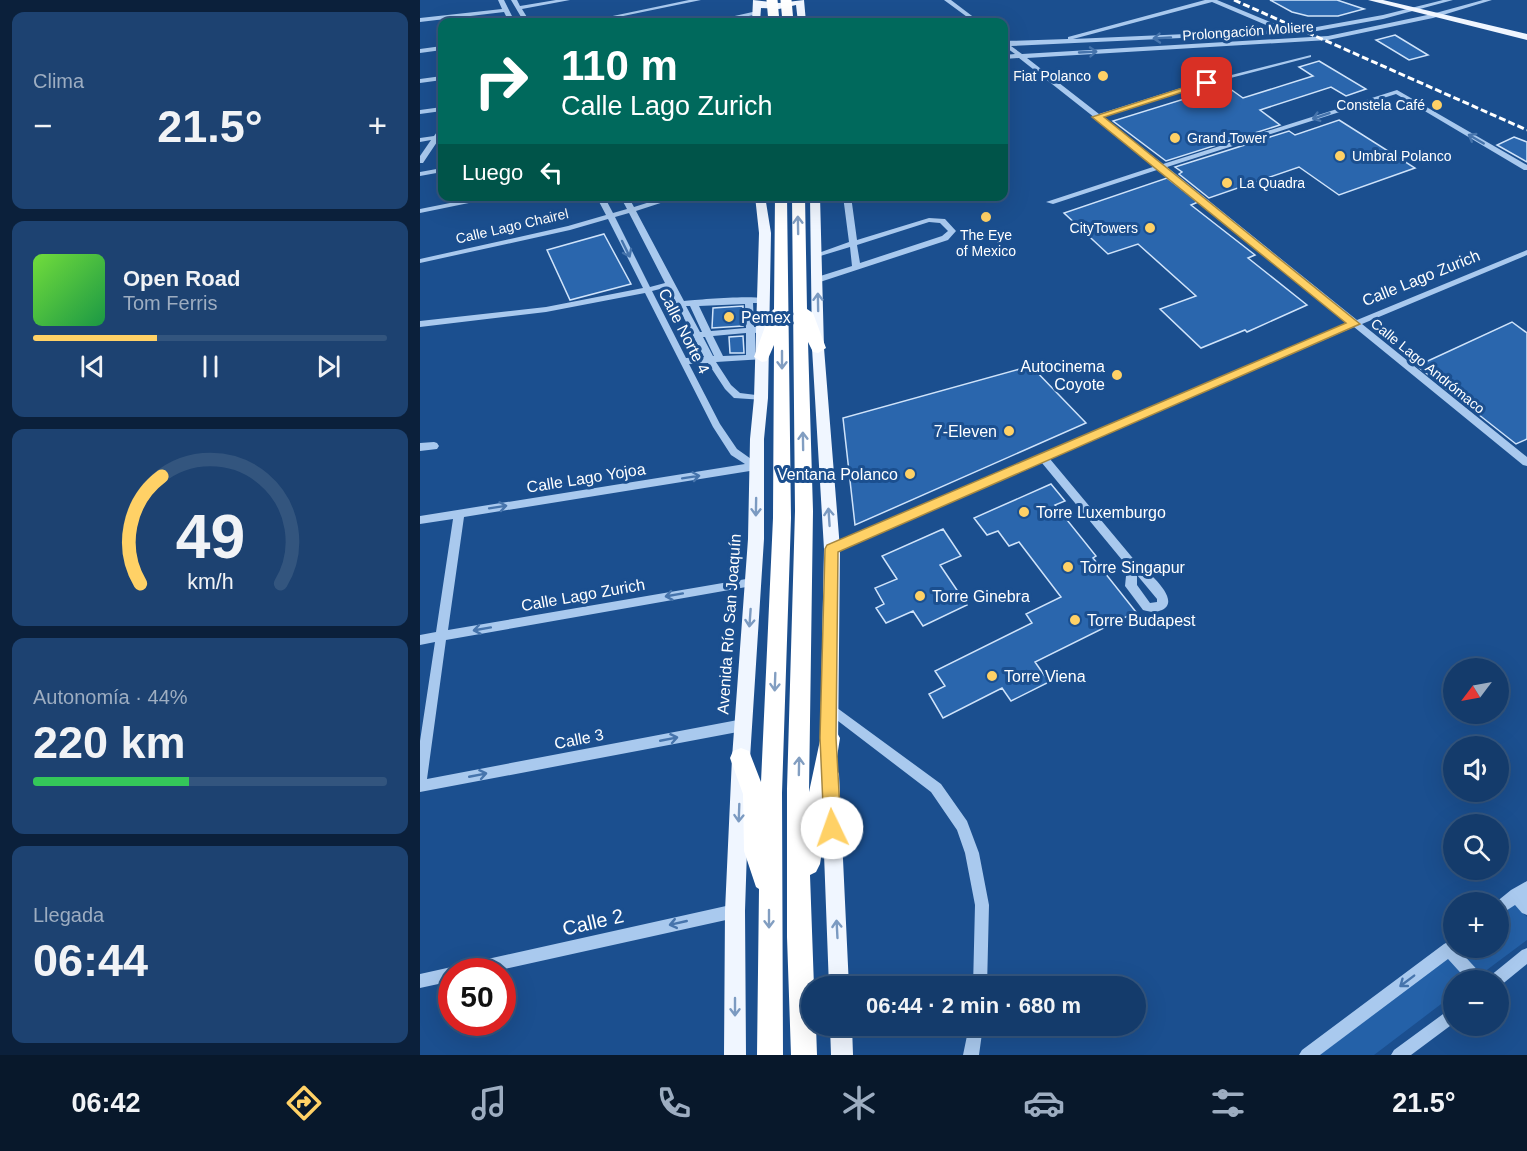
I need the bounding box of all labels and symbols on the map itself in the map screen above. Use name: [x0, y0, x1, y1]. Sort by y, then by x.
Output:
street label: Prolongación Moliere: [1182, 18, 1314, 44]
one-way arrow: [1153, 32, 1173, 43]
one-way arrow: [1077, 46, 1097, 57]
pin: [1181, 57, 1232, 108]
place label: Fiat Polanco: [1013, 68, 1091, 84]
marker: Fiat Polanco: [1096, 69, 1110, 83]
place label: Constela Café: [1336, 97, 1425, 113]
marker: Constela Café: [1430, 98, 1444, 112]
one-way arrow: [1312, 111, 1331, 122]
place label: Grand Tower: [1187, 130, 1267, 146]
marker: Grand Tower: [1168, 131, 1182, 145]
one-way arrow: [1468, 132, 1485, 144]
place label: Umbral Polanco: [1352, 148, 1452, 164]
marker: Umbral Polanco: [1333, 149, 1347, 163]
place label: La Quadra: [1239, 175, 1305, 191]
marker: La Quadra: [1220, 176, 1234, 190]
street label: Calle Lago Chairel: [454, 205, 570, 247]
marker: The Eye of Mexico: [979, 210, 993, 224]
one-way arrow: [792, 216, 804, 236]
place label: CityTowers: [1070, 220, 1138, 236]
marker: CityTowers: [1143, 221, 1157, 235]
place label: The Eye of Mexico: [956, 227, 1016, 259]
one-way arrow: [621, 239, 633, 257]
street label: Calle Lago Zurich: [1360, 247, 1482, 309]
street label: Calle Norte 4: [655, 286, 713, 377]
one-way arrow: [812, 292, 824, 312]
place label: Pemex: [741, 309, 791, 326]
marker: Pemex: [722, 310, 736, 324]
street label: Calle Lago Andrómaco: [1368, 315, 1488, 417]
one-way arrow: [777, 349, 788, 369]
place label: Autocinema Coyote: [1021, 358, 1105, 393]
marker: Autocinema Coyote: [1110, 368, 1124, 382]
place label: 7-Eleven: [934, 423, 997, 440]
marker: 7-Eleven: [1002, 424, 1016, 438]
one-way arrow: [797, 432, 808, 452]
street label: Calle Lago Yojoa: [525, 460, 647, 496]
place label: Ventana Polanco: [777, 466, 898, 483]
marker: Ventana Polanco: [903, 467, 917, 481]
one-way arrow: [681, 471, 700, 482]
one-way arrow: [750, 496, 762, 516]
one-way arrow: [488, 502, 508, 513]
place label: Torre Luxemburgo: [1036, 504, 1166, 521]
marker: Torre Luxemburgo: [1017, 505, 1031, 519]
one-way arrow: [824, 508, 835, 528]
street label: Avenida Río San Joaquín: [714, 533, 744, 715]
place label: Torre Singapur: [1080, 559, 1186, 576]
marker: Torre Singapur: [1061, 560, 1075, 574]
street label: Calle Lago Zurich: [520, 576, 646, 614]
place label: Torre Ginebra: [932, 588, 1030, 605]
marker: Torre Ginebra: [913, 589, 927, 603]
one-way arrow: [665, 590, 684, 601]
one-way arrow: [744, 607, 755, 627]
place label: Torre Budapest: [1087, 612, 1196, 629]
marker: Torre Budapest: [1068, 613, 1082, 627]
one-way arrow: [473, 624, 492, 635]
north arrow: [1443, 658, 1509, 724]
place label: Torre Viena: [1004, 668, 1086, 685]
marker: Torre Viena: [985, 669, 999, 683]
one-way arrow: [770, 672, 781, 692]
street label: Calle 3: [553, 726, 605, 752]
one-way arrow: [659, 733, 679, 744]
one-way arrow: [793, 756, 805, 776]
one-way arrow: [467, 769, 487, 780]
position arrow: [800, 796, 864, 860]
one-way arrow: [733, 802, 744, 822]
street label: Calle 2: [560, 904, 626, 940]
one-way arrow: [763, 909, 775, 929]
one-way arrow: [668, 918, 687, 930]
one-way arrow: [831, 919, 842, 939]
speed limit sign: 50: [438, 958, 516, 1036]
one-way arrow: [1399, 974, 1415, 987]
one-way arrow: [729, 997, 741, 1017]

